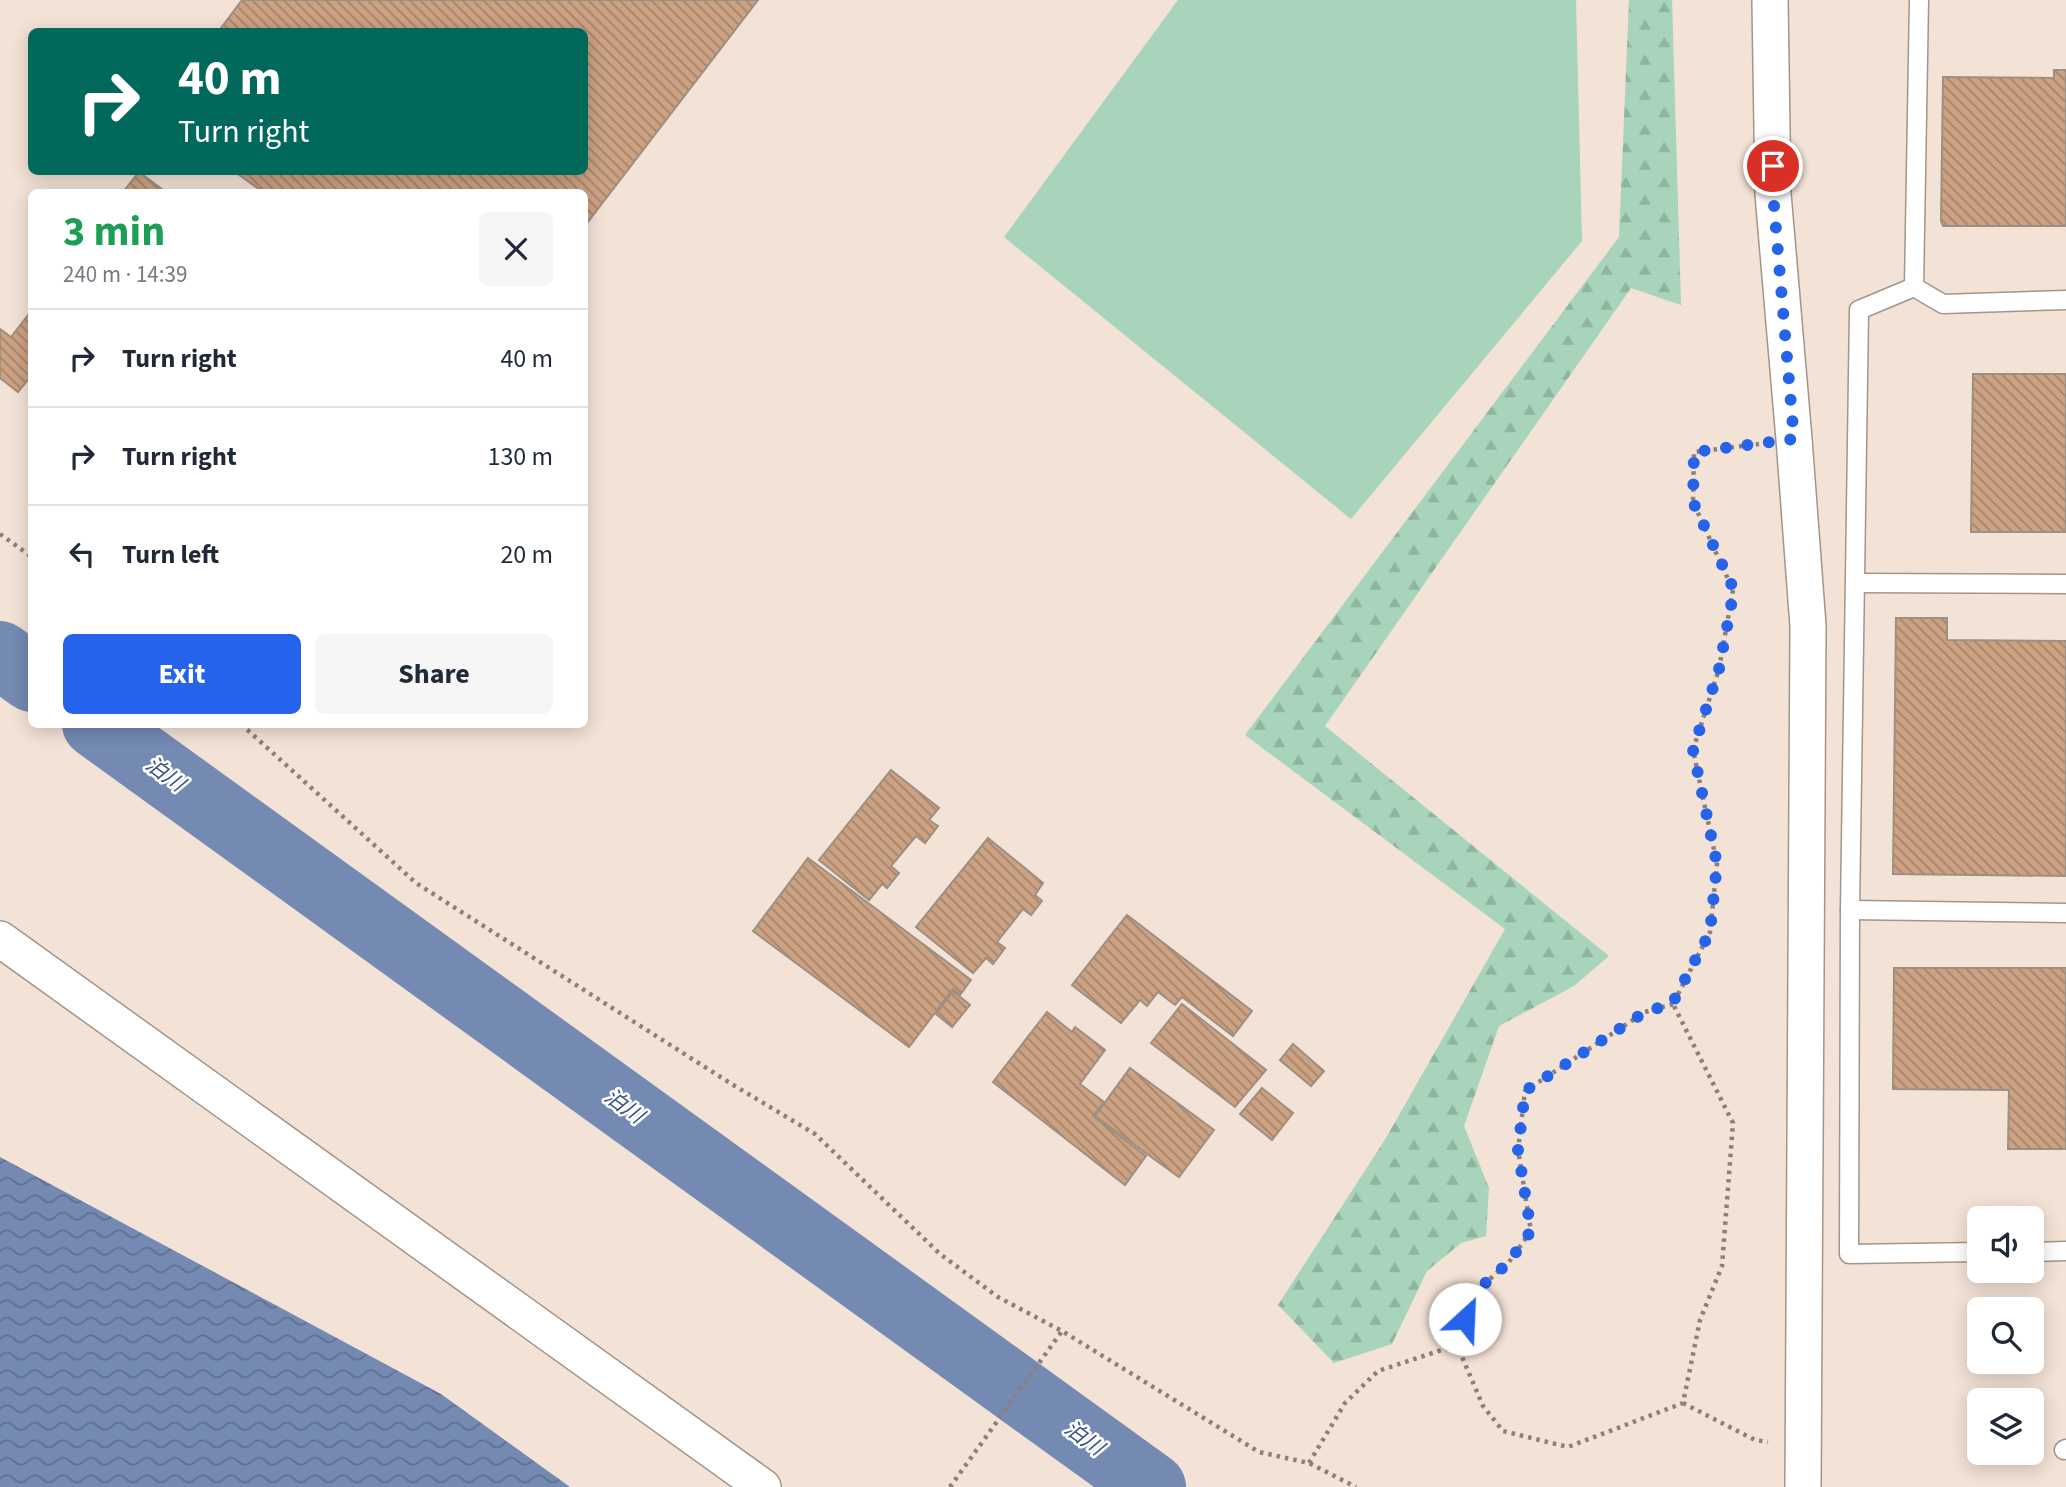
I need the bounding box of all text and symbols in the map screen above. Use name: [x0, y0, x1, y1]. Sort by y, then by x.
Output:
text: 40 m: [178, 44, 282, 114]
icon: right: [63, 56, 154, 147]
text: Turn right: [178, 109, 309, 155]
pin: [1743, 136, 1803, 196]
icon: arrive: [1754, 147, 1792, 185]
text: 3 min: [63, 202, 165, 262]
button: close: [479, 212, 553, 286]
text: 240 m · 14:39: [63, 258, 187, 291]
icon: right: [63, 339, 101, 377]
text: Turn right: [122, 340, 237, 377]
text: 40 m: [500, 340, 553, 377]
icon: right: [63, 437, 101, 475]
text: Turn right: [122, 438, 237, 475]
text: 130 m: [487, 438, 553, 475]
icon: left: [63, 535, 101, 573]
text: Turn left: [122, 536, 219, 573]
text: 20 m: [500, 536, 553, 573]
button: Exit: [63, 634, 301, 714]
button: Share: [315, 634, 553, 714]
water label: 泊川: [139, 750, 192, 800]
water label: 泊川: [598, 1082, 651, 1132]
map controls: [1967, 1206, 2044, 1465]
button: sound: [1967, 1206, 2044, 1283]
position arrow: [1428, 1282, 1502, 1356]
button: search: [1967, 1297, 2044, 1374]
button: layers: [1967, 1388, 2044, 1465]
water label: 泊川: [1058, 1414, 1111, 1464]

